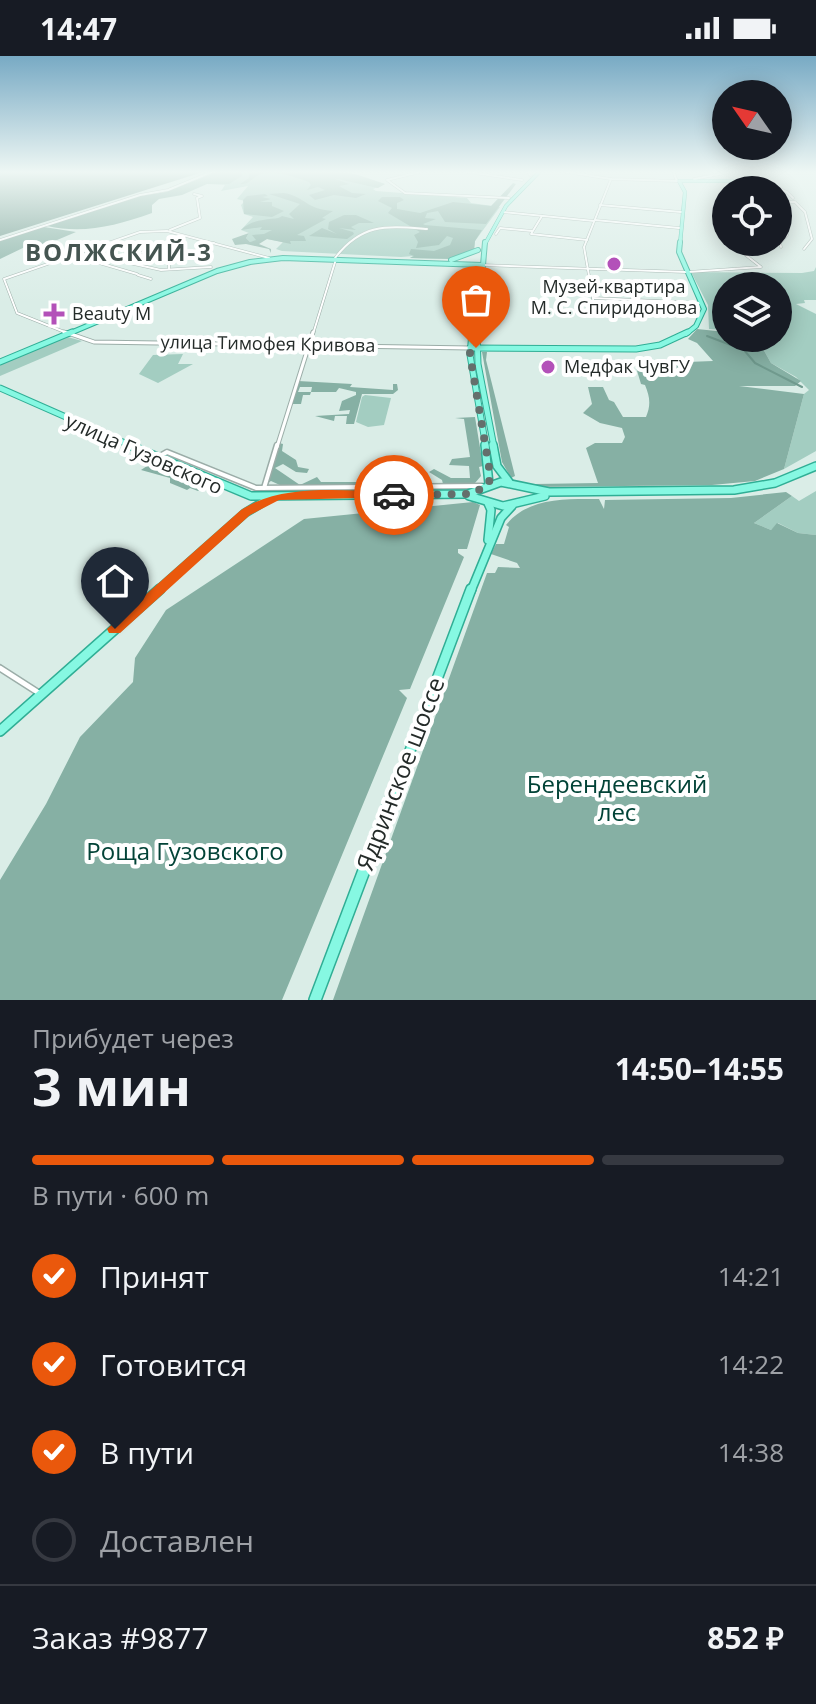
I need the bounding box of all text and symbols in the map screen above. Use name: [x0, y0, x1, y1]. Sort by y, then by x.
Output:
text: 14:47: [40, 8, 117, 49]
north arrow: [712, 80, 792, 160]
map controls: [712, 80, 792, 352]
button: locate: [712, 176, 792, 256]
district label: ВОЛЖСКИЙ-3: [25, 235, 213, 268]
marker: Музей-квартира М. С. Спиридонова: [605, 255, 623, 273]
pin: [442, 266, 510, 348]
button: layers: [712, 272, 792, 352]
place label: Музей-квартира М. С. Спиридонова: [531, 274, 697, 319]
icon: bag: [454, 278, 498, 322]
place label: Beauty M: [72, 301, 151, 325]
marker: Beauty M: [43, 303, 65, 325]
street label: улица Тимофея Кривова: [160, 329, 376, 357]
place label: Медфак ЧувГУ: [564, 354, 691, 378]
marker: Медфак ЧувГУ: [539, 358, 557, 376]
street label: улица Гузовского: [61, 407, 227, 500]
courier: [354, 455, 434, 535]
icon: car: [372, 473, 416, 517]
pin: [81, 547, 149, 629]
icon: home: [93, 559, 137, 603]
street label: Ядринское шоссе: [348, 672, 452, 875]
park label: Берендеевский лес: [527, 767, 707, 828]
park label: Роща Гузовского: [86, 834, 284, 867]
text: Прибудет через: [32, 1020, 234, 1056]
text: 14:50–14:55: [615, 1048, 784, 1089]
text: 3 мин: [32, 1050, 191, 1121]
text: В пути · 600 m: [32, 1177, 209, 1213]
icon: check: [32, 1254, 76, 1298]
text: Принят: [100, 1256, 209, 1297]
text: 14:21: [718, 1258, 784, 1294]
icon: check: [32, 1342, 76, 1386]
text: Готовится: [100, 1344, 247, 1385]
text: 14:22: [718, 1346, 784, 1382]
icon: check: [32, 1430, 76, 1474]
text: В пути: [100, 1432, 194, 1473]
text: 14:38: [718, 1434, 784, 1470]
text: Доставлен: [100, 1520, 254, 1561]
text: Заказ #9877: [32, 1617, 209, 1658]
text: 852 ₽: [707, 1617, 784, 1658]

